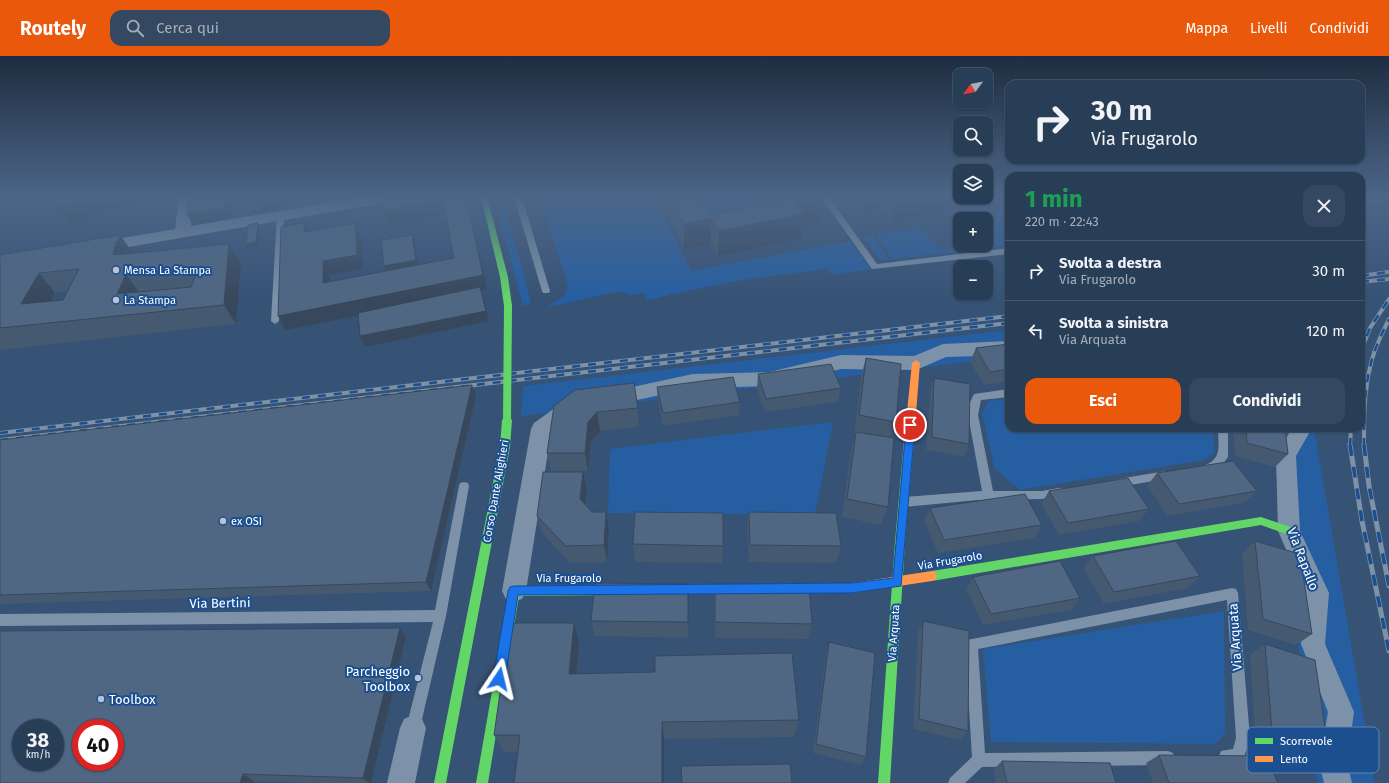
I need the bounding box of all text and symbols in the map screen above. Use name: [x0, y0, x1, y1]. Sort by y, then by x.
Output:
search box: [110, 10, 390, 46]
text: Routely: [20, 17, 86, 40]
icon: search: [124, 17, 146, 39]
text: Cerca qui: [156, 19, 219, 37]
text: Mappa: [1185, 20, 1228, 37]
text: Livelli: [1250, 20, 1288, 37]
text: Condividi: [1310, 20, 1369, 37]
north arrow: [953, 68, 993, 108]
map controls: [953, 68, 993, 300]
text: 30 m: [1091, 94, 1152, 127]
icon: right: [1025, 96, 1077, 148]
button: search: [953, 116, 993, 156]
text: Via Frugarolo: [1091, 128, 1198, 150]
button: layers: [953, 164, 993, 204]
text: 1 min: [1025, 185, 1083, 213]
button: close: [1303, 185, 1345, 227]
button: +: [953, 212, 993, 252]
text: 220 m · 22:43: [1025, 214, 1099, 229]
text: Svolta a destra: [1059, 254, 1161, 272]
button: −: [953, 260, 993, 300]
icon: right: [1025, 260, 1047, 282]
text: 30 m: [1312, 262, 1345, 280]
place label: Mensa La Stampa: [124, 264, 211, 277]
marker: Mensa La Stampa: [111, 265, 121, 275]
text: Via Frugarolo: [1059, 272, 1136, 287]
place label: La Stampa: [124, 294, 176, 307]
marker: La Stampa: [111, 295, 121, 305]
text: Svolta a sinistra: [1059, 314, 1169, 332]
icon: left: [1025, 320, 1047, 342]
text: 120 m: [1306, 322, 1345, 340]
text: Via Arquata: [1059, 332, 1127, 347]
button: Esci: [1025, 378, 1181, 424]
button: Condividi: [1189, 378, 1345, 424]
pin: [893, 408, 927, 442]
icon: arrive: [899, 414, 921, 436]
street label: Corso Dante Alighieri: [481, 439, 511, 543]
place label: ex OSI: [231, 515, 262, 528]
marker: ex OSI: [218, 516, 228, 526]
street label: Via Rapallo: [1284, 526, 1322, 592]
street label: Via Frugarolo: [917, 549, 983, 573]
street label: Via Frugarolo: [536, 572, 602, 585]
street label: Via Bertini: [189, 595, 251, 611]
street label: Via Arquata: [1225, 603, 1245, 671]
street label: Via Arquata: [886, 604, 902, 662]
position arrow: [478, 658, 520, 700]
place label: Parcheggio Toolbox: [346, 664, 411, 694]
marker: Parcheggio Toolbox: [413, 673, 423, 683]
place label: Toolbox: [109, 692, 156, 707]
marker: Toolbox: [96, 694, 106, 704]
speed limit sign: 40: [72, 719, 124, 771]
legend: [1247, 727, 1379, 773]
text: 38: [27, 728, 49, 752]
text: Scorrevole: [1280, 735, 1333, 748]
text: km/h: [26, 749, 50, 761]
text: Lento: [1280, 753, 1308, 766]

